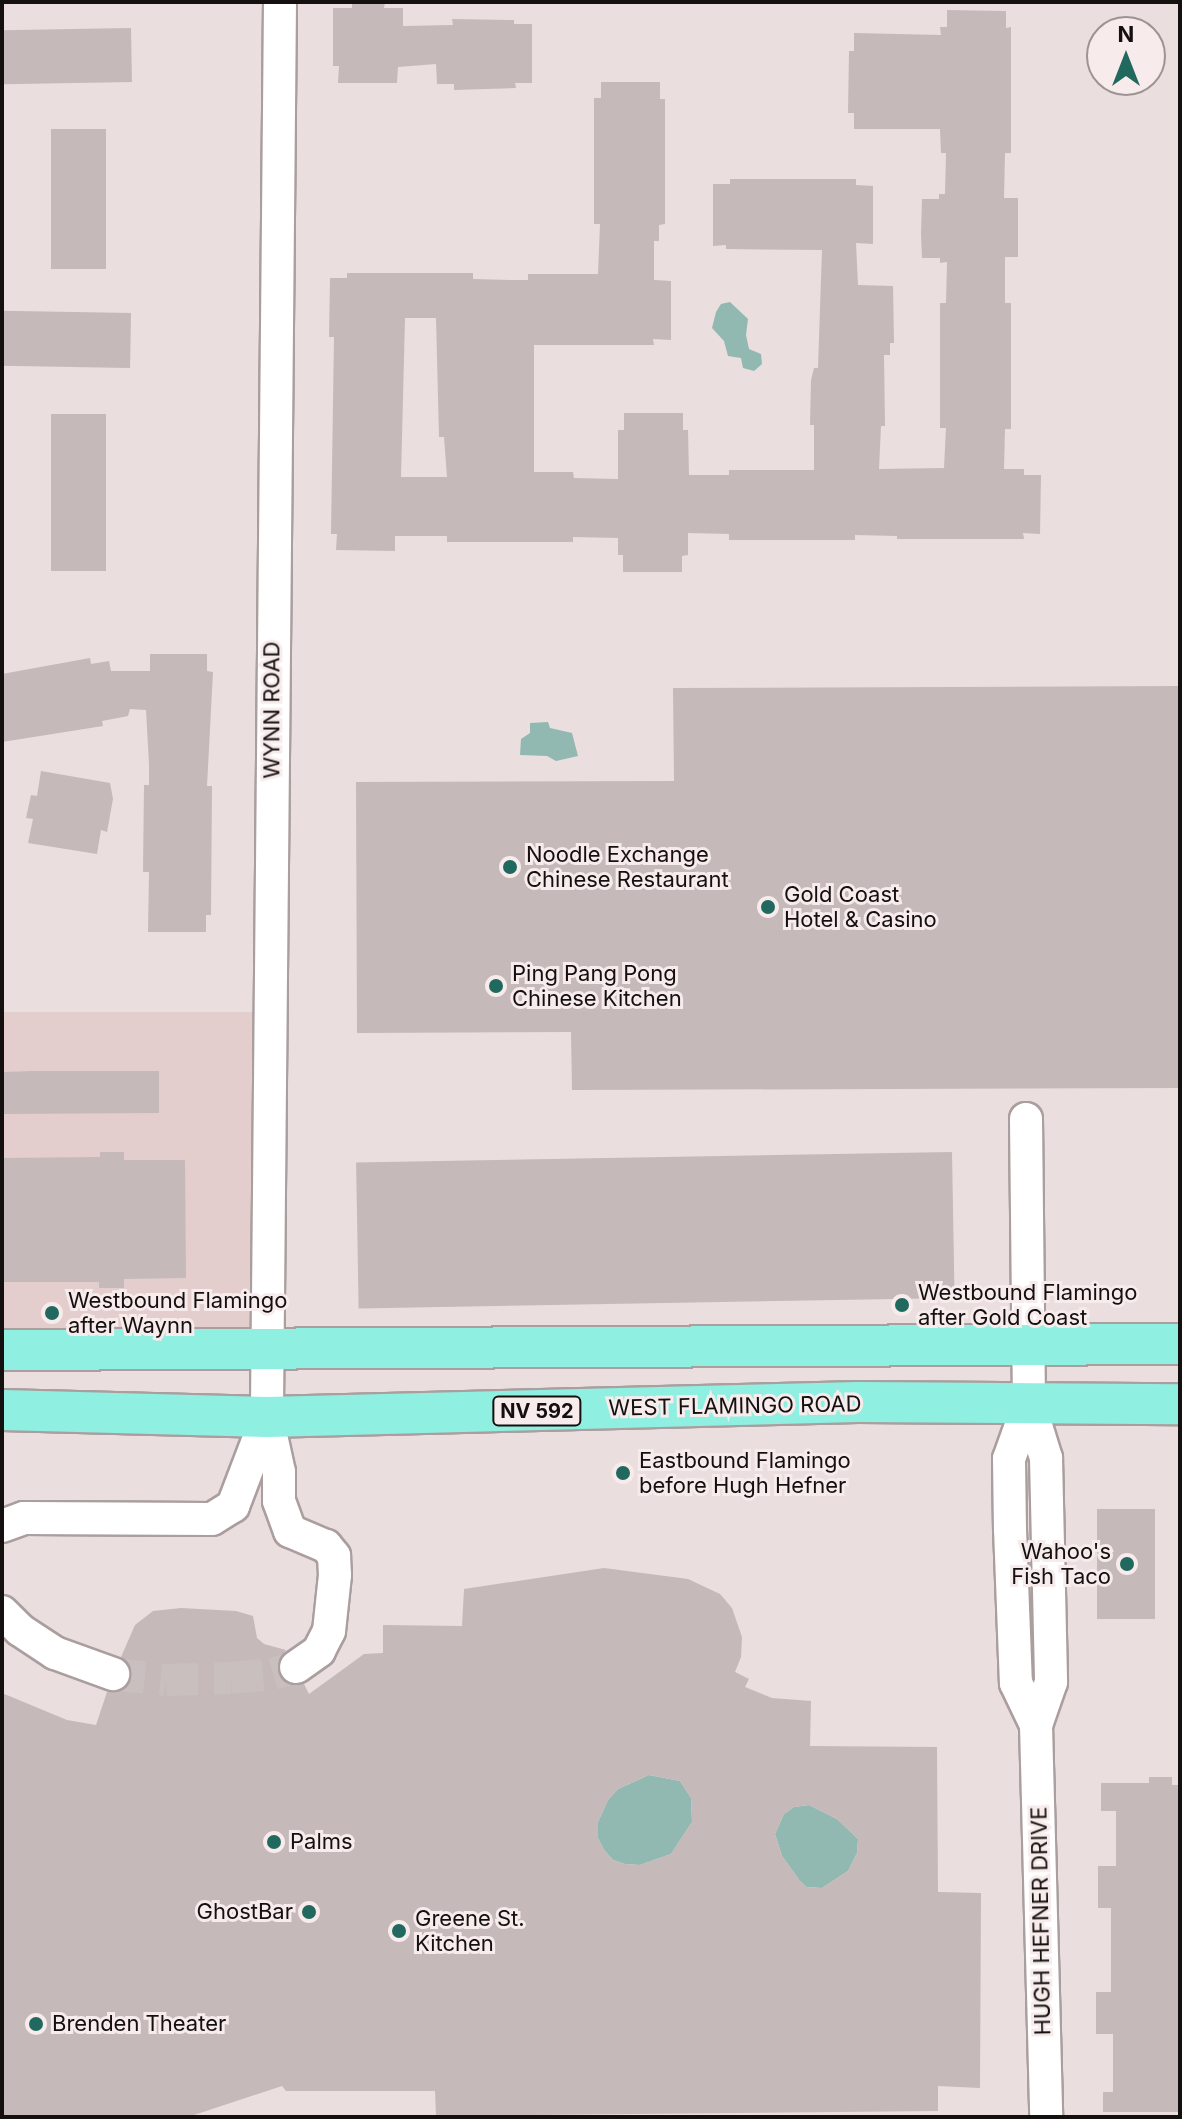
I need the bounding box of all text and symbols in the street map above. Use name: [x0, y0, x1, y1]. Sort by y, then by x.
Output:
north arrow: [1086, 16, 1166, 96]
text: N: [1118, 21, 1134, 47]
street label: WYNN ROAD: [259, 641, 285, 779]
place label: Noodle Exchange Chinese Restaurant: [526, 841, 729, 892]
marker: Noodle Exchange Chinese Restaurant: [501, 858, 519, 876]
place label: Gold Coast Hotel & Casino: [784, 881, 937, 932]
marker: Gold Coast Hotel & Casino: [759, 898, 777, 916]
place label: Ping Pang Pong Chinese Kitchen: [512, 960, 682, 1012]
marker: Ping Pang Pong Chinese Kitchen: [487, 977, 505, 995]
place label: Westbound Flamingo after Gold Coast: [918, 1279, 1137, 1330]
place label: Westbound Flamingo after Waynn: [68, 1287, 287, 1338]
marker: Westbound Flamingo after Gold Coast: [893, 1296, 911, 1314]
marker: Westbound Flamingo after Waynn: [43, 1304, 61, 1322]
street label: WEST FLAMINGO ROAD: [608, 1391, 862, 1421]
road number: NV 592: [491, 1395, 583, 1427]
place label: Eastbound Flamingo before Hugh Hefner: [639, 1447, 851, 1498]
marker: Eastbound Flamingo before Hugh Hefner: [614, 1464, 632, 1482]
place label: Wahoo's Fish Taco: [1011, 1538, 1111, 1590]
marker: Wahoo's Fish Taco: [1118, 1555, 1136, 1573]
street label: HUGH HEFNER DRIVE: [1026, 1806, 1056, 2036]
place label: Palms: [290, 1829, 353, 1855]
marker: Palms: [265, 1833, 283, 1851]
place label: GhostBar: [197, 1899, 293, 1925]
marker: GhostBar: [300, 1903, 318, 1921]
place label: Greene St. Kitchen: [415, 1905, 525, 1956]
marker: Greene St. Kitchen: [390, 1922, 408, 1940]
place label: Brenden Theater: [52, 2011, 226, 2037]
marker: Brenden Theater: [27, 2015, 45, 2033]

